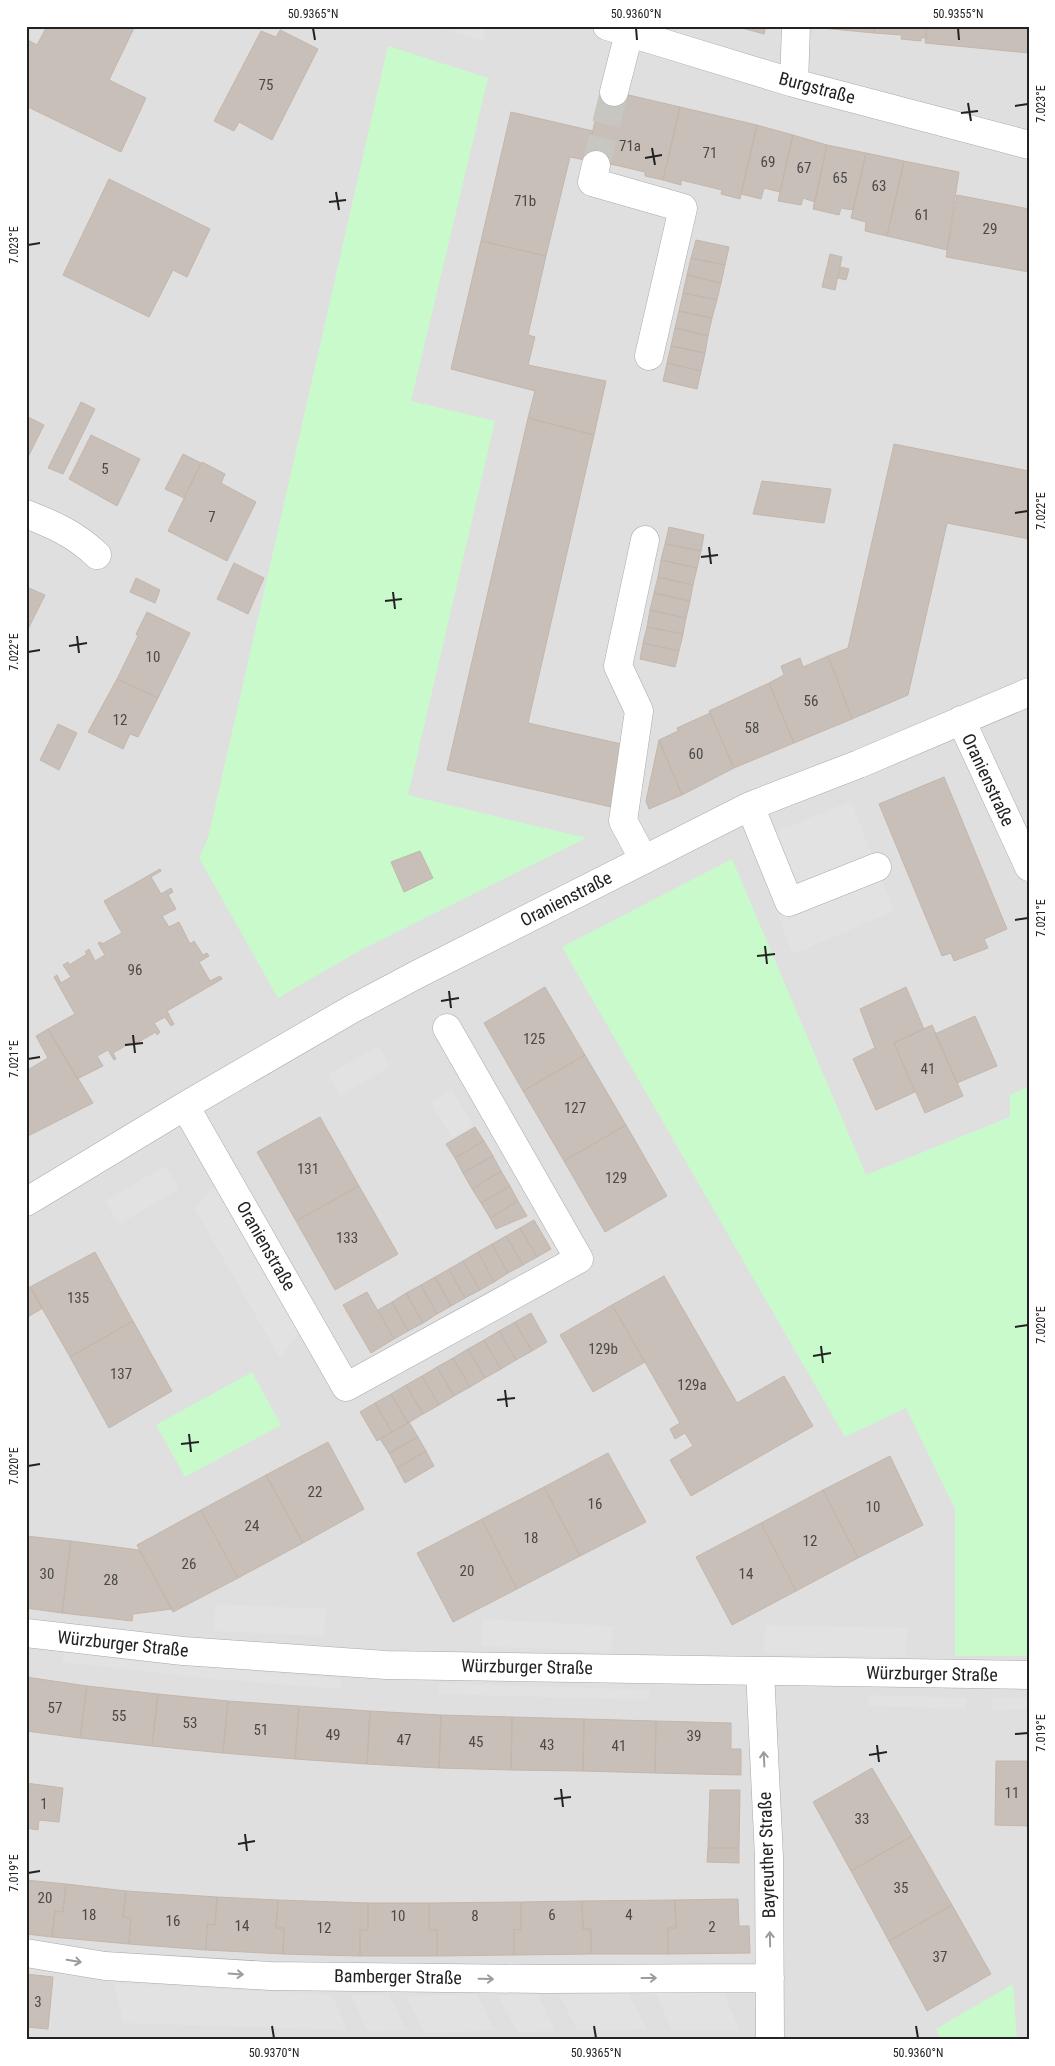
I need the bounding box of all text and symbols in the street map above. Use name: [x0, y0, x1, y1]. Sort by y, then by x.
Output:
text: 50.9365°N: [288, 7, 338, 21]
text: 50.9360°N: [611, 7, 661, 21]
text: 50.9355°N: [933, 7, 983, 21]
street label: Burgstraße: [777, 67, 857, 108]
house number: 75: [259, 76, 273, 94]
text: 7.023°E: [1034, 85, 1048, 123]
house number: 71a: [619, 137, 641, 155]
house number: 71: [703, 144, 717, 162]
house number: 69: [761, 153, 775, 171]
house number: 67: [797, 159, 811, 177]
house number: 65: [833, 169, 847, 187]
house number: 63: [872, 177, 886, 195]
house number: 71b: [514, 192, 536, 210]
house number: 61: [915, 206, 929, 224]
house number: 29: [983, 220, 997, 238]
text: 7.023°E: [7, 226, 21, 264]
house number: 5: [101, 460, 109, 478]
text: 7.022°E: [1034, 492, 1048, 530]
house number: 7: [208, 508, 216, 526]
text: 7.022°E: [7, 633, 21, 671]
house number: 10: [146, 648, 160, 666]
house number: 56: [804, 692, 818, 710]
house number: 12: [113, 711, 127, 729]
house number: 58: [745, 719, 759, 737]
street label: Oranienstraße: [958, 730, 1019, 829]
house number: 60: [689, 745, 703, 763]
street label: Oranienstraße: [517, 867, 615, 931]
text: 7.021°E: [1034, 899, 1048, 937]
house number: 96: [128, 961, 142, 979]
house number: 125: [523, 1030, 545, 1048]
text: 7.021°E: [7, 1040, 21, 1078]
house number: 41: [921, 1060, 935, 1078]
house number: 127: [564, 1099, 586, 1117]
house number: 131: [297, 1160, 319, 1178]
house number: 129: [605, 1169, 627, 1187]
street label: Oranienstraße: [232, 1197, 300, 1294]
house number: 133: [336, 1229, 358, 1247]
house number: 135: [67, 1289, 89, 1307]
text: 7.020°E: [1034, 1306, 1048, 1344]
house number: 129b: [588, 1340, 618, 1358]
house number: 137: [110, 1365, 132, 1383]
house number: 129a: [677, 1376, 707, 1394]
text: 7.020°E: [7, 1447, 21, 1485]
house number: 22: [308, 1483, 322, 1501]
house number: 16: [588, 1495, 602, 1513]
house number: 10: [866, 1498, 880, 1516]
house number: 24: [245, 1517, 259, 1535]
house number: 18: [524, 1529, 538, 1547]
house number: 12: [803, 1532, 817, 1550]
house number: 26: [182, 1555, 196, 1573]
house number: 20: [460, 1562, 474, 1580]
house number: 30: [40, 1565, 54, 1583]
house number: 14: [739, 1565, 753, 1583]
house number: 28: [104, 1571, 118, 1589]
street label: Würzburger Straße: [56, 1626, 190, 1661]
street label: Würzburger Straße: [461, 1655, 593, 1678]
street label: Würzburger Straße: [866, 1662, 998, 1685]
house number: 57: [48, 1699, 62, 1717]
house number: 55: [112, 1707, 126, 1725]
house number: 53: [183, 1714, 197, 1732]
text: 7.019°E: [1034, 1714, 1048, 1752]
house number: 51: [254, 1721, 268, 1739]
house number: 49: [326, 1726, 340, 1744]
house number: 39: [687, 1727, 701, 1745]
house number: 47: [397, 1731, 411, 1749]
house number: 45: [469, 1733, 483, 1751]
house number: 43: [540, 1736, 554, 1754]
house number: 41: [612, 1737, 626, 1755]
one-way arrow: [759, 1751, 769, 1767]
house number: 11: [1005, 1784, 1019, 1802]
street label: Bayreuther Straße: [754, 1791, 779, 1919]
house number: 1: [40, 1795, 48, 1813]
house number: 33: [855, 1810, 869, 1828]
text: 7.019°E: [7, 1854, 21, 1892]
house number: 35: [894, 1879, 908, 1897]
house number: 20: [38, 1889, 52, 1907]
house number: 18: [82, 1906, 96, 1924]
house number: 6: [548, 1906, 556, 1924]
house number: 4: [625, 1906, 633, 1924]
house number: 10: [391, 1907, 405, 1925]
house number: 8: [471, 1907, 479, 1925]
house number: 16: [166, 1912, 180, 1930]
house number: 14: [235, 1917, 249, 1935]
house number: 2: [708, 1918, 716, 1936]
house number: 12: [317, 1919, 331, 1937]
one-way arrow: [765, 1931, 775, 1947]
house number: 37: [933, 1948, 947, 1966]
one-way arrow: [66, 1956, 82, 1966]
street label: Bamberger Straße: [334, 1965, 462, 1988]
one-way arrow: [228, 1969, 244, 1978]
one-way arrow: [478, 1974, 494, 1983]
one-way arrow: [640, 1974, 656, 1983]
house number: 3: [34, 1993, 42, 2011]
text: 50.9370°N: [249, 2046, 299, 2060]
text: 50.9365°N: [571, 2046, 621, 2060]
text: 50.9360°N: [893, 2046, 943, 2060]

